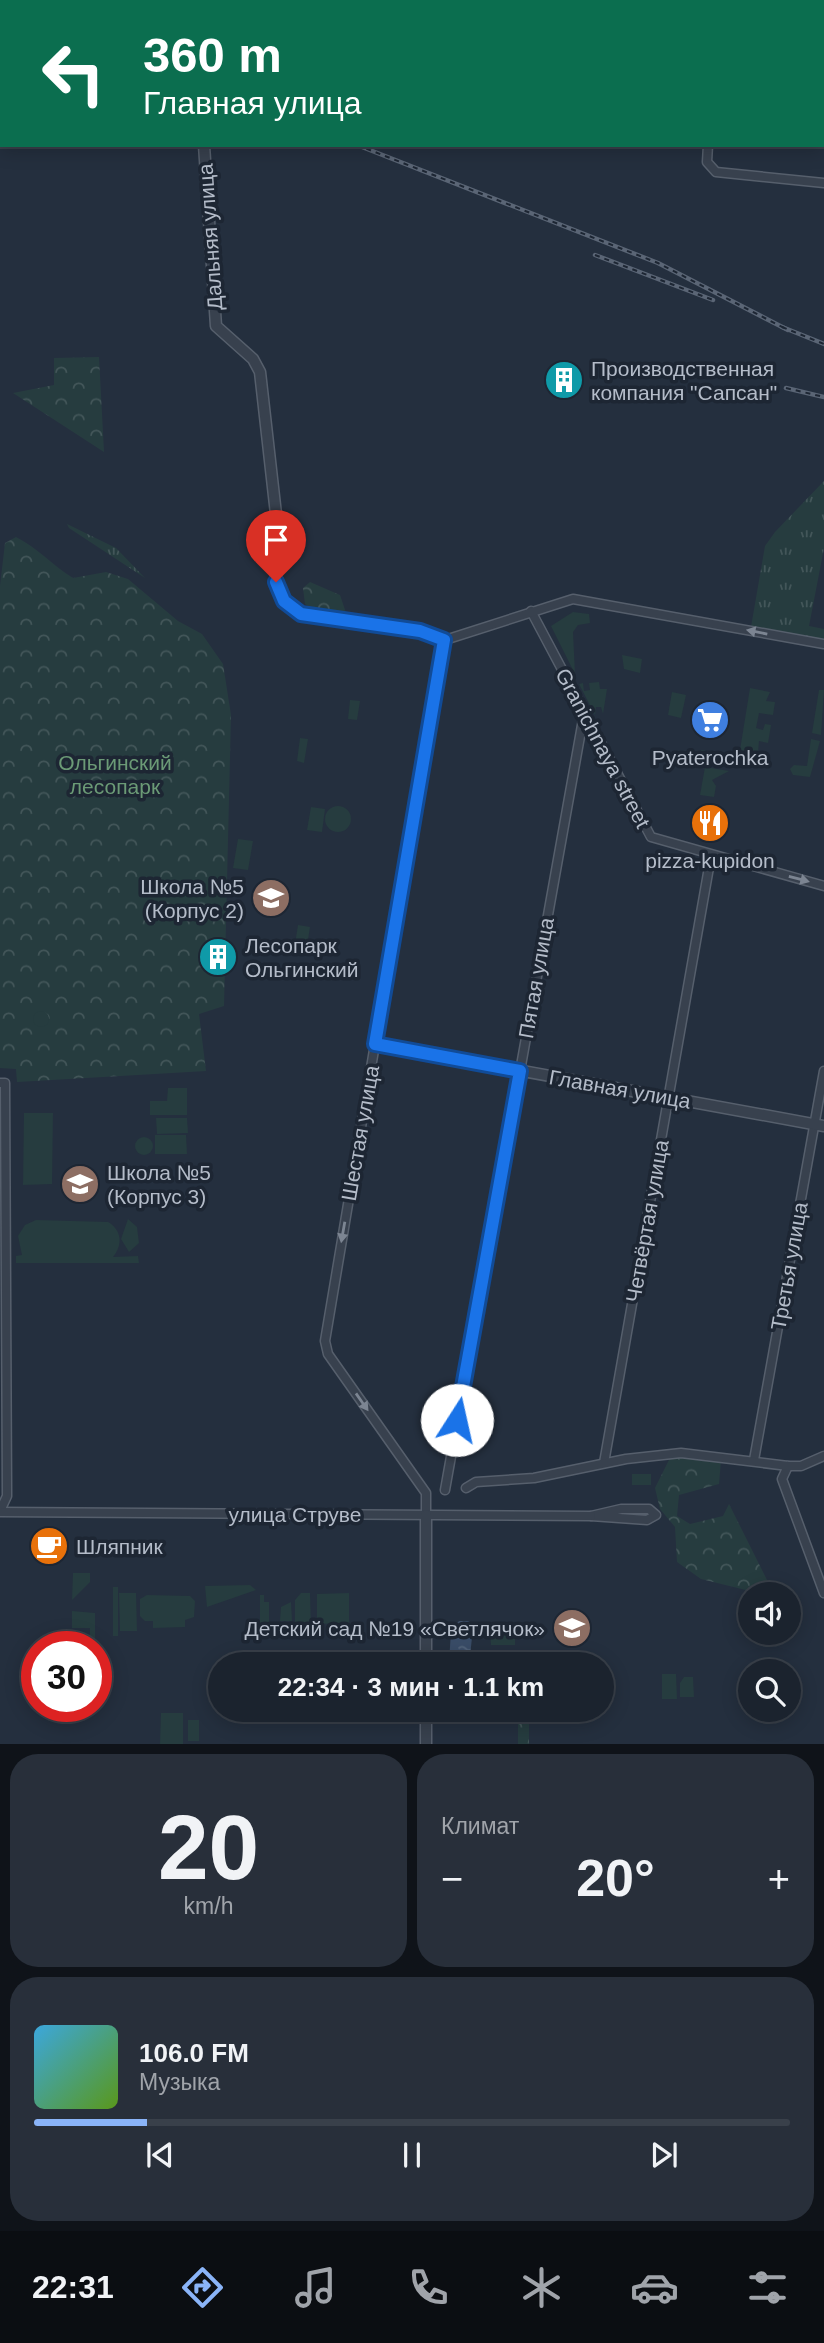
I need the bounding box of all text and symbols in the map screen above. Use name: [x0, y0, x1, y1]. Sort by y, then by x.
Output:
icon: left: [28, 28, 119, 119]
text: 360 m: [143, 28, 282, 82]
text: Главная улица: [143, 85, 362, 121]
street label: Дальняя улица: [193, 163, 227, 311]
place label: Производственная компания "Сапсан": [591, 357, 777, 404]
building icon: Производственная компания "Сапсан": [543, 359, 585, 401]
pin: [246, 510, 306, 582]
icon: arrive: [257, 521, 295, 559]
one-way arrow: [746, 626, 768, 637]
street label: Granichnaya street: [551, 664, 655, 832]
supermarket icon: Pyaterochka: [689, 699, 731, 741]
place label: Pyaterochka: [652, 746, 769, 769]
park label: Ольгинский лесопарк: [58, 751, 172, 798]
restaurant icon: pizza-kupidon: [689, 802, 731, 844]
place label: pizza-kupidon: [645, 849, 775, 872]
place label: Школа №5 (Корпус 2): [140, 875, 244, 922]
one-way arrow: [789, 875, 810, 885]
school or university icon: Школа №5 (Корпус 2): [250, 877, 292, 919]
street label: Пятая улица: [514, 915, 558, 1040]
place label: Лесопарк Ольгинский: [245, 934, 358, 981]
building icon: Лесопарк Ольгинский: [197, 936, 239, 978]
street label: Шестая улица: [337, 1063, 383, 1203]
street label: Главная улица: [547, 1065, 693, 1113]
street label: Четвёртая улица: [621, 1138, 673, 1304]
place label: Школа №5 (Корпус 3): [107, 1161, 211, 1208]
school or university icon: Школа №5 (Корпус 3): [59, 1163, 101, 1205]
street label: Третья улица: [766, 1200, 812, 1332]
one-way arrow: [337, 1221, 348, 1243]
position arrow: [420, 1383, 494, 1457]
one-way arrow: [355, 1393, 369, 1411]
street label: улица Струве: [229, 1503, 361, 1526]
cafe icon: Шляпник: [28, 1525, 70, 1567]
place label: Шляпник: [76, 1535, 164, 1558]
map controls: [738, 1582, 801, 1722]
button: sound: [738, 1582, 801, 1645]
school or university icon: Детский сад №19 «Светлячок»: [551, 1607, 593, 1649]
place label: Детский сад №19 «Светлячок»: [244, 1617, 545, 1640]
speed limit sign: 30: [21, 1631, 112, 1722]
button: search: [738, 1659, 801, 1722]
text: 22:34 · 3 мин · 1.1 km: [278, 1672, 544, 1702]
text: 20: [158, 1797, 259, 1898]
text: Климат: [441, 1813, 519, 1839]
text: 20°: [576, 1849, 655, 1907]
text: −: [441, 1858, 463, 1900]
text: +: [768, 1858, 790, 1900]
text: km/h: [184, 1893, 233, 1919]
text: 106.0 FM: [139, 2038, 249, 2068]
text: Музыка: [139, 2069, 220, 2095]
icon: previous: [141, 2136, 179, 2174]
icon: pause: [393, 2136, 431, 2174]
icon: next: [645, 2136, 683, 2174]
icon: directions: [178, 2263, 227, 2312]
icon: music: [291, 2263, 340, 2312]
icon: phone: [404, 2263, 453, 2312]
icon: climate: [517, 2263, 566, 2312]
icon: car: [630, 2263, 679, 2312]
icon: filters: [743, 2263, 792, 2312]
text: 22:31: [32, 2269, 114, 2305]

